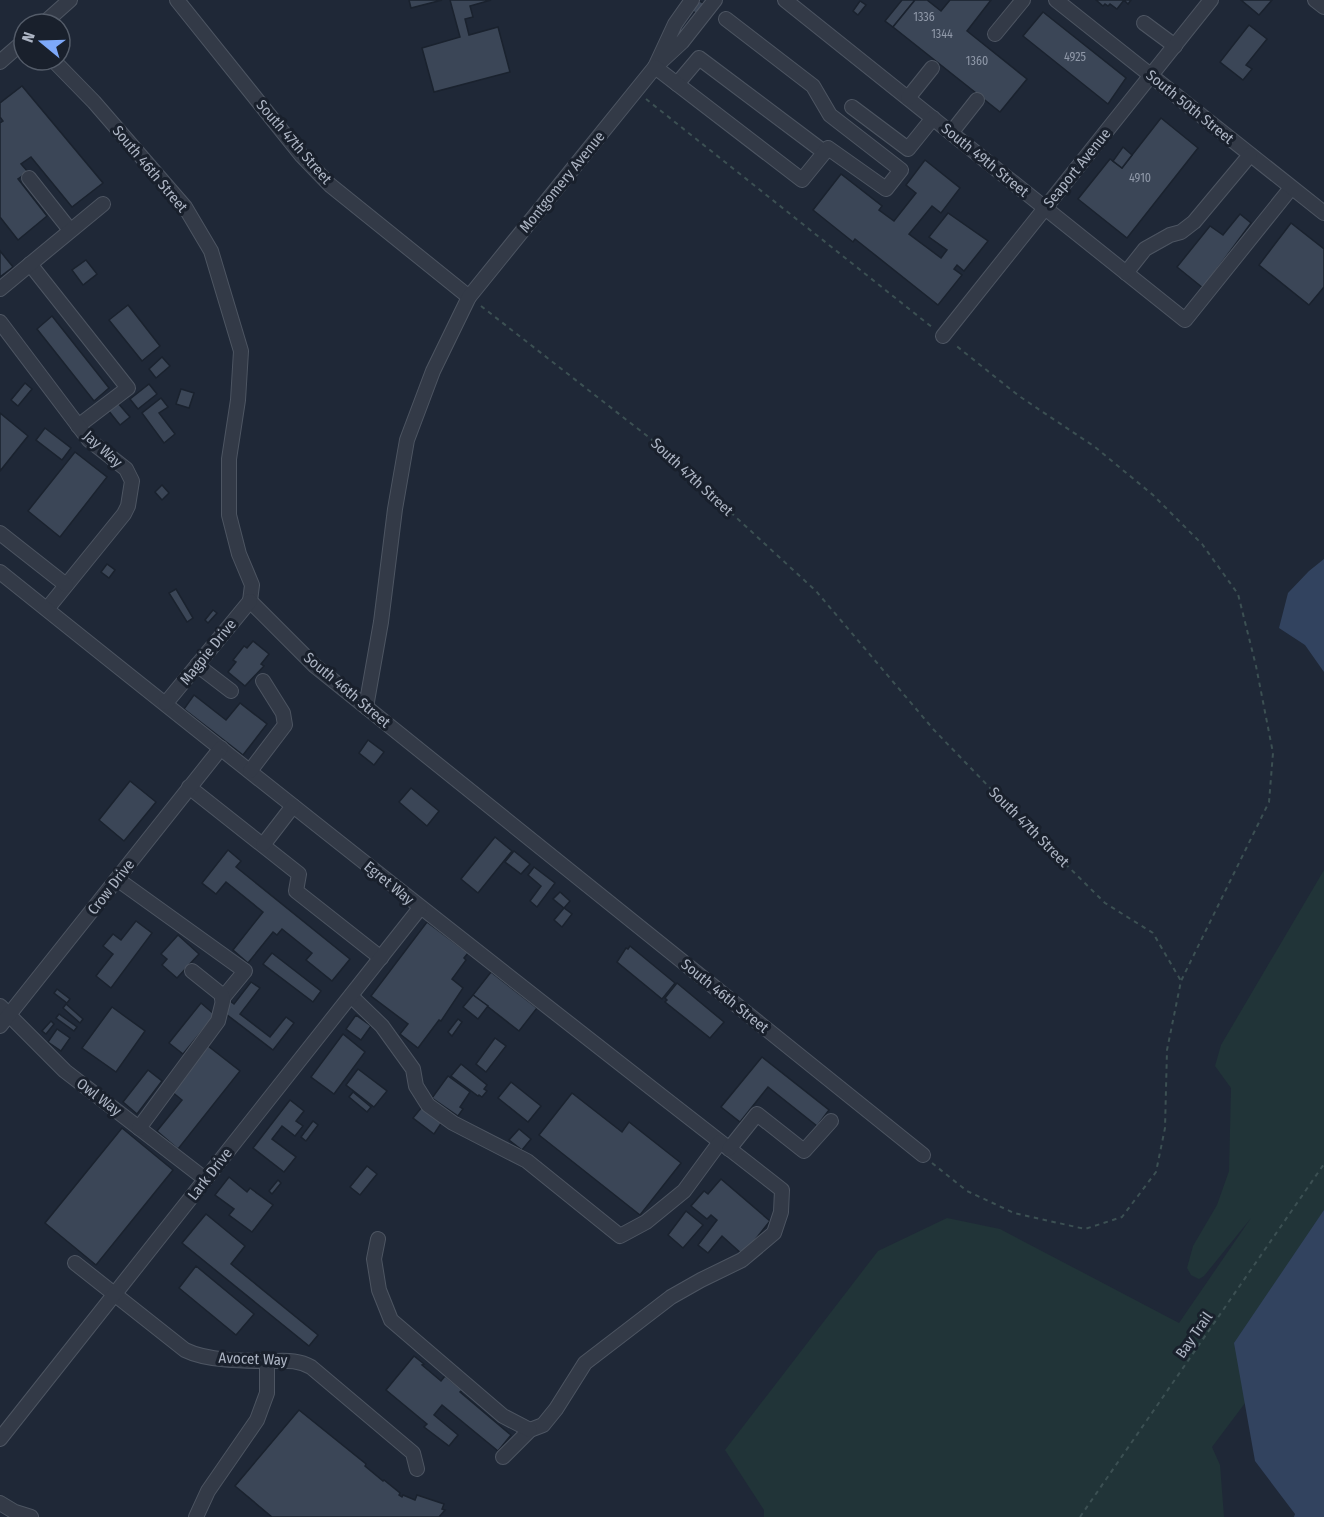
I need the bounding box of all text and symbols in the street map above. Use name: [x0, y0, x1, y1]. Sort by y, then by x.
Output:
house number: 1336: [913, 10, 935, 24]
north arrow: [12, 12, 72, 72]
house number: 1344: [931, 27, 953, 41]
text: N: [18, 30, 39, 45]
house number: 4925: [1064, 50, 1086, 64]
house number: 1360: [966, 54, 988, 68]
street label: South 50th Street: [1143, 66, 1237, 148]
street label: South 47th Street: [253, 96, 336, 188]
street label: South 49th Street: [938, 119, 1032, 201]
street label: South 46th Street: [109, 122, 191, 216]
street label: Seaport Avenue: [1040, 125, 1114, 211]
street label: Montgomery Avenue: [516, 128, 608, 236]
house number: 4910: [1129, 171, 1151, 185]
street label: Jay Way: [80, 427, 126, 471]
street label: South 47th Street: [647, 434, 737, 520]
street label: Magpie Drive: [176, 615, 240, 689]
street label: South 46th Street: [300, 649, 394, 731]
street label: South 47th Street: [985, 783, 1073, 871]
street label: Crow Drive: [84, 856, 138, 918]
street label: Egret Way: [360, 857, 418, 909]
street label: South 46th Street: [678, 955, 772, 1037]
street label: Owl Way: [73, 1074, 125, 1120]
street label: Lark Drive: [184, 1144, 236, 1204]
street label: Bay Trail: [1172, 1309, 1216, 1361]
street label: Avocet Way: [218, 1349, 288, 1369]

